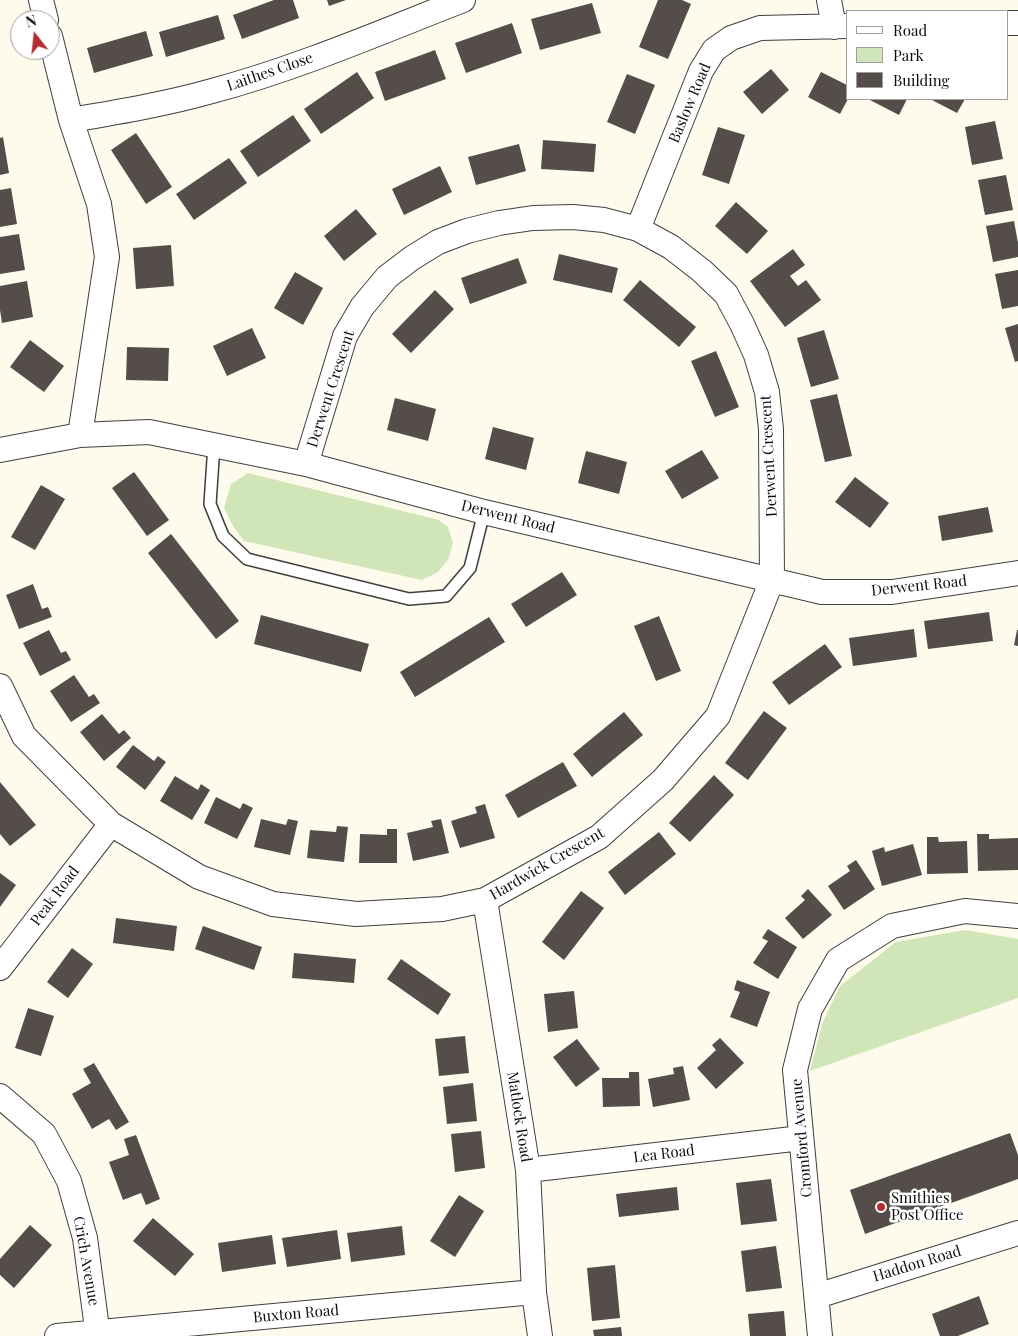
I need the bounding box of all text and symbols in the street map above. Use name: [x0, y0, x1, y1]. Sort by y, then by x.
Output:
north arrow: [10, 10, 60, 60]
legend: [846, 10, 1008, 100]
text: N: [24, 11, 38, 32]
text: Road: [893, 20, 927, 40]
text: Park: [893, 45, 924, 65]
street label: Laithes Close: [225, 49, 315, 95]
street label: Baslow Road: [665, 60, 715, 146]
text: Building: [893, 70, 949, 90]
street label: Derwent Crescent: [304, 328, 358, 450]
street label: Derwent Crescent: [757, 394, 781, 518]
street label: Derwent Road: [459, 497, 557, 537]
street label: Derwent Road: [870, 572, 968, 600]
street label: Hardwick Crescent: [487, 824, 607, 904]
street label: Peak Road: [27, 863, 83, 929]
street label: Matlock Road: [503, 1070, 535, 1164]
street label: Cromford Avenue: [788, 1078, 816, 1198]
street label: Lea Road: [632, 1141, 696, 1167]
place label: Smithies Post Office: [891, 1189, 964, 1224]
marker: Smithies Post Office: [875, 1201, 887, 1213]
street label: Crich Avenue: [69, 1215, 103, 1307]
street label: Haddon Road: [871, 1242, 963, 1286]
street label: Buxton Road: [252, 1301, 340, 1327]

